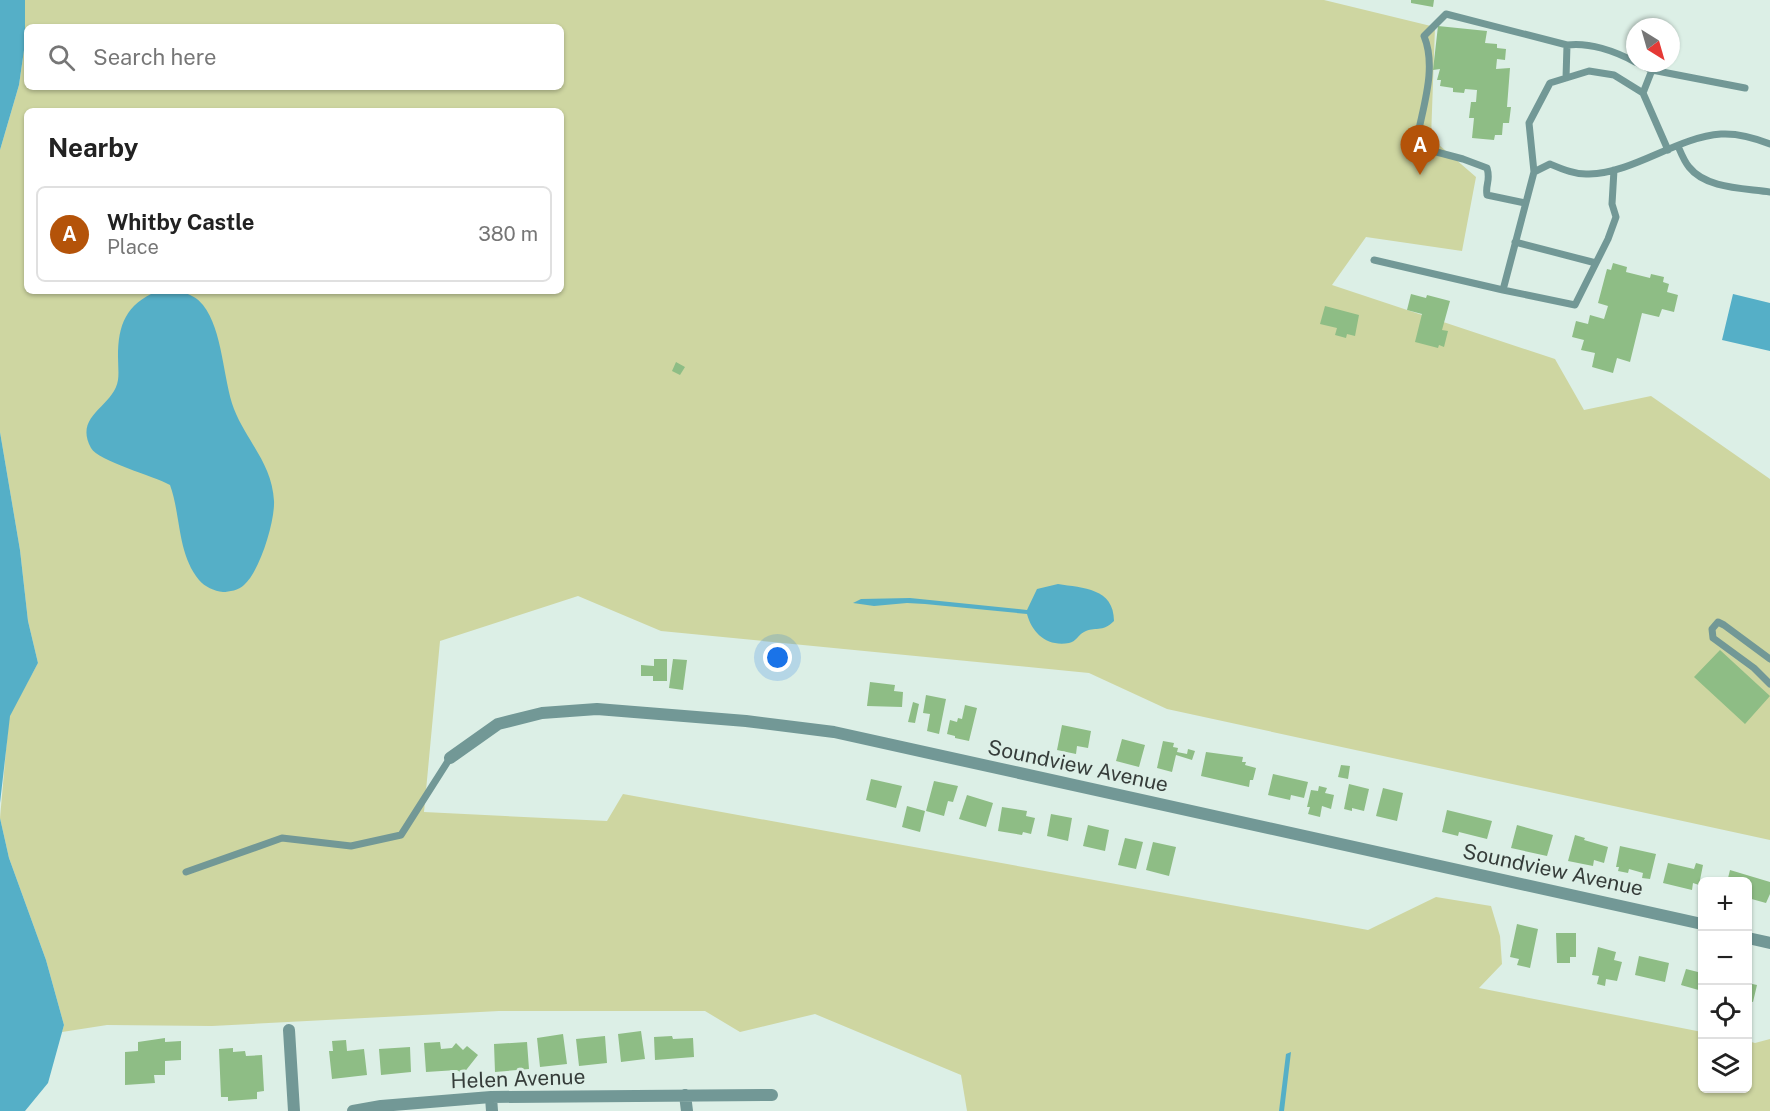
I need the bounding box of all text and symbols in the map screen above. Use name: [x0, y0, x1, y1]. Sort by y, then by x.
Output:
north arrow: [1626, 18, 1680, 72]
search box: [24, 24, 564, 90]
icon: search: [45, 41, 78, 74]
text: Search here: [93, 44, 217, 70]
pin: A: [1400, 126, 1440, 175]
text: Nearby: [48, 132, 138, 163]
text: Whitby Castle: [107, 209, 254, 235]
text: A: [62, 222, 77, 246]
text: 380 m: [478, 222, 538, 246]
text: Place: [107, 235, 159, 259]
your location: [763, 643, 792, 672]
street label: Soundview Avenue: [986, 734, 1171, 797]
street label: Soundview Avenue: [1461, 838, 1646, 901]
map controls: [1698, 877, 1752, 1093]
button: +: [1698, 877, 1752, 931]
button: −: [1698, 931, 1752, 985]
button: locate: [1698, 985, 1752, 1039]
button: layers: [1698, 1039, 1752, 1093]
street label: Helen Avenue: [450, 1064, 586, 1093]

